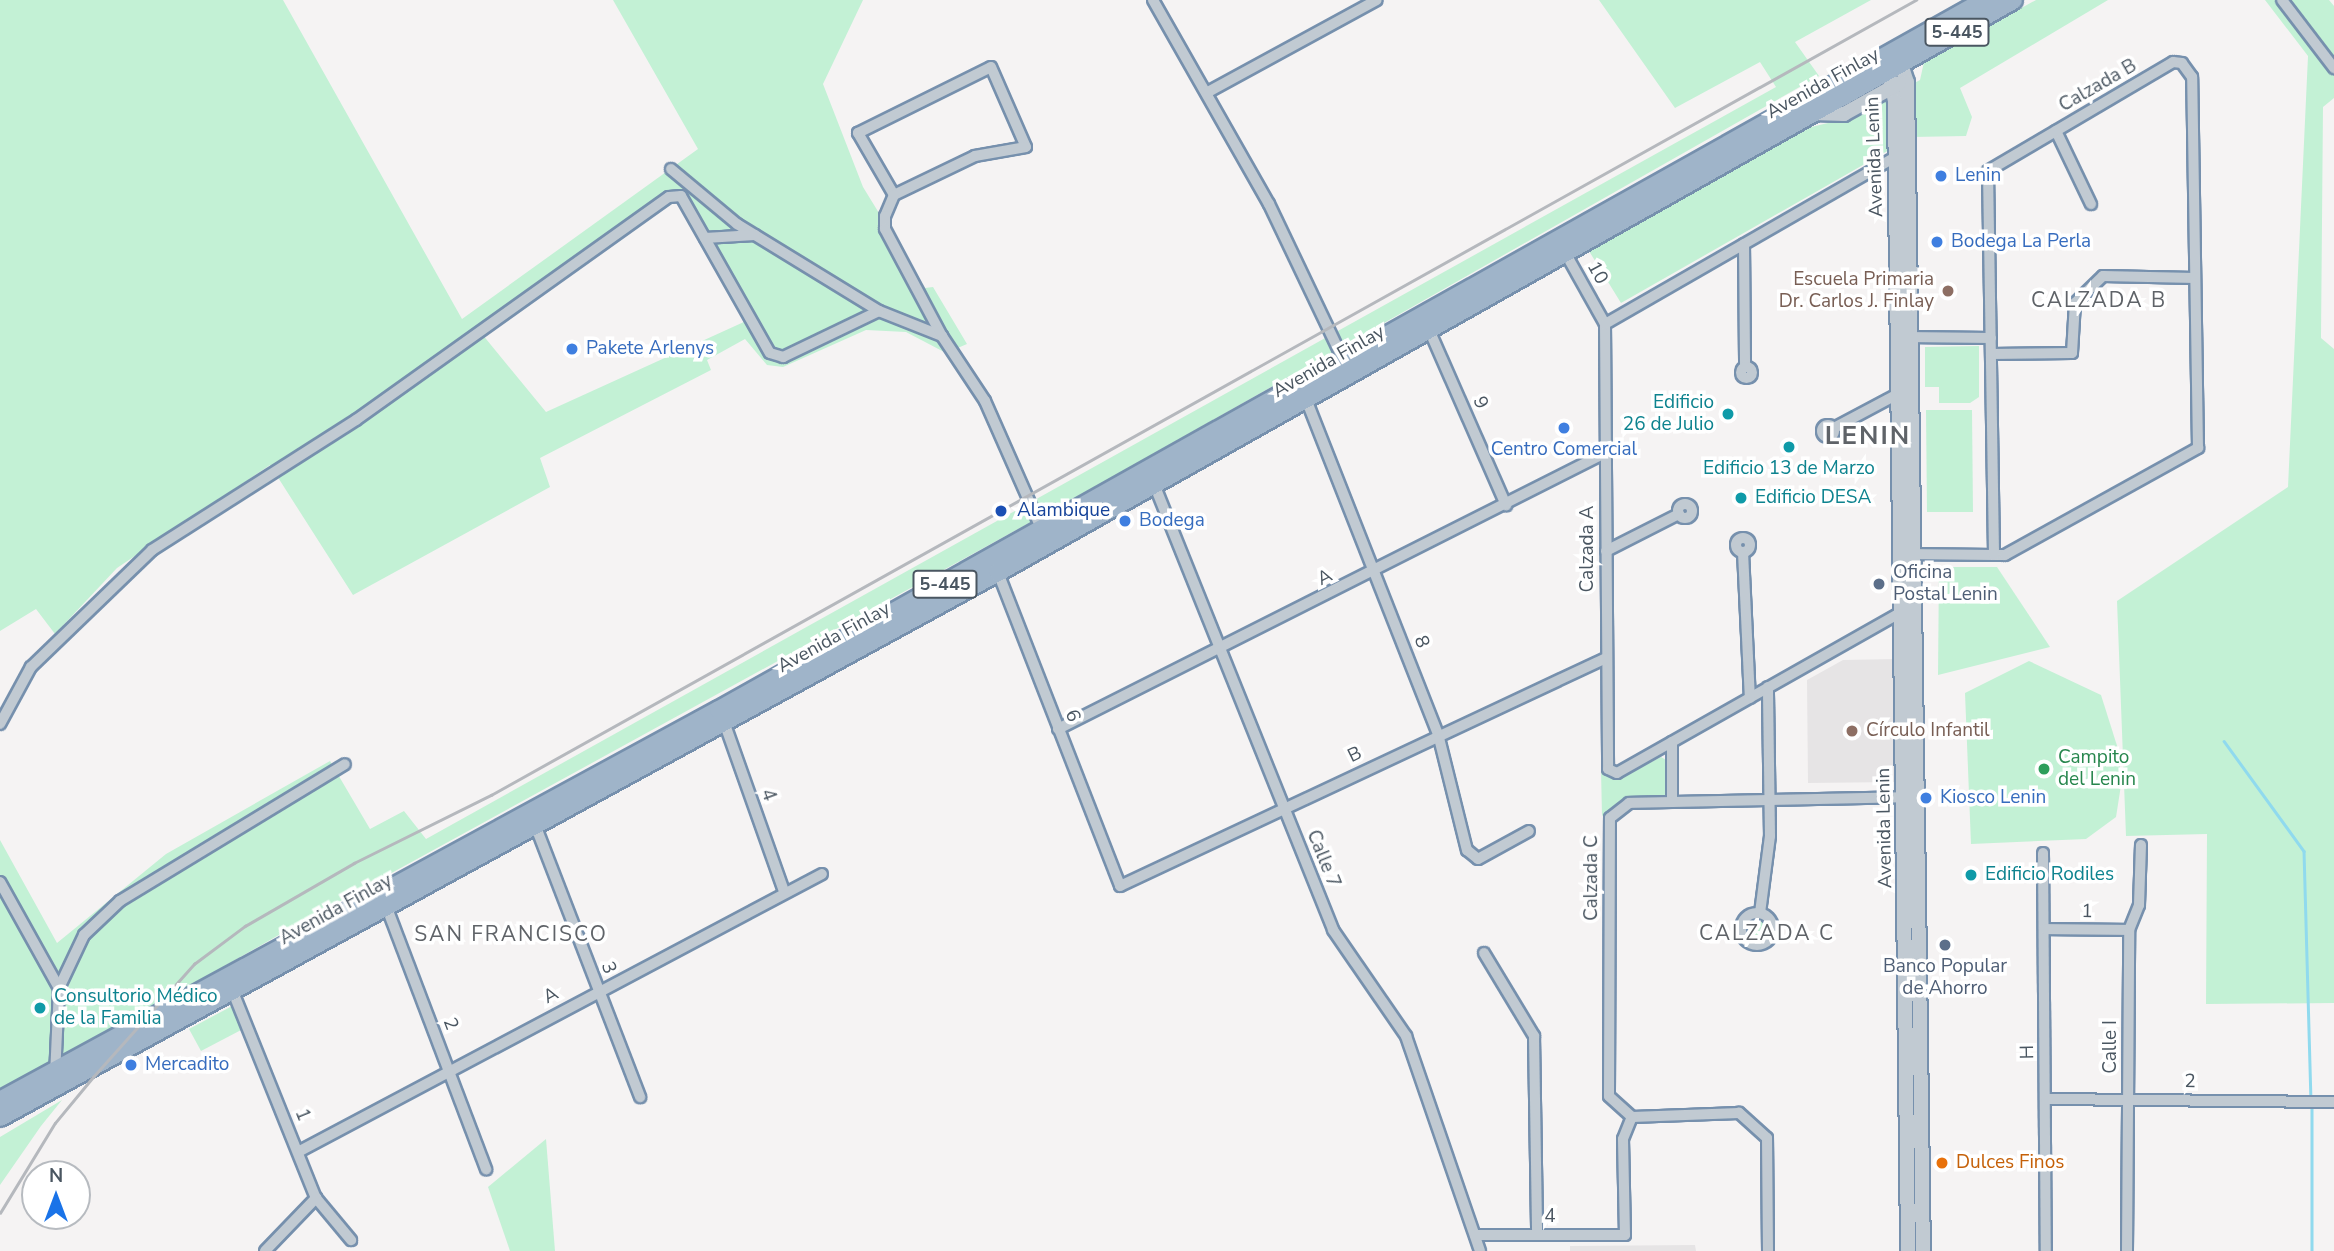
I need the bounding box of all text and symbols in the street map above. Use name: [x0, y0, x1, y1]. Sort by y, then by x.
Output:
road number: 5-445: [1924, 17, 1990, 46]
street label: Avenida Finlay: [1763, 44, 1883, 124]
street label: Calzada B: [2055, 55, 2141, 117]
street label: Avenida Lenin: [1862, 96, 1888, 218]
place label: Lenin: [1955, 165, 2001, 187]
marker: Lenin: [1933, 168, 1949, 184]
place label: Bodega La Perla: [1951, 231, 2091, 253]
marker: Bodega La Perla: [1929, 234, 1945, 250]
street label: 10: [1582, 258, 1612, 288]
place label: Escuela Primaria Dr. Carlos J. Finlay: [1779, 269, 1934, 313]
marker: Escuela Primaria Dr. Carlos J. Finlay: [1940, 283, 1956, 299]
district label: CALZADA B: [2032, 287, 2166, 313]
street label: Avenida Finlay: [1269, 321, 1389, 403]
place label: Pakete Arlenys: [586, 338, 714, 360]
marker: Pakete Arlenys: [564, 341, 580, 357]
place label: Edificio 26 de Julio: [1623, 392, 1714, 436]
street label: 9: [1467, 393, 1493, 413]
marker: Edificio 26 de Julio: [1720, 406, 1736, 422]
marker: Centro Comercial: [1556, 420, 1572, 436]
district label: LENIN: [1825, 420, 1911, 452]
place label: Centro Comercial: [1491, 439, 1637, 461]
marker: Edificio 13 de Marzo: [1781, 439, 1797, 455]
place label: Edificio 13 de Marzo: [1703, 458, 1875, 480]
place label: Edificio DESA: [1755, 487, 1871, 509]
marker: Edificio DESA: [1733, 490, 1749, 506]
place label: Alambique: [1017, 500, 1110, 522]
marker: Alambique: [991, 501, 1011, 521]
street label: Calzada A: [1577, 506, 1599, 592]
place label: Bodega: [1139, 510, 1205, 532]
marker: Bodega: [1117, 513, 1133, 529]
place label: Oficina Postal Lenin: [1893, 562, 1998, 606]
street label: A: [1314, 565, 1336, 591]
road number: 5-445: [912, 570, 978, 598]
marker: Oficina Postal Lenin: [1871, 576, 1887, 592]
street label: Avenida Finlay: [774, 598, 894, 678]
street label: 8: [1408, 633, 1434, 651]
street label: 6: [1059, 707, 1085, 725]
place label: Círculo Infantil: [1866, 720, 1990, 742]
marker: Círculo Infantil: [1844, 723, 1860, 739]
street label: B: [1344, 742, 1366, 768]
place label: Campito del Lenin: [2058, 747, 2136, 791]
marker: Campito del Lenin: [2036, 761, 2052, 777]
street label: Avenida Lenin: [1873, 767, 1897, 889]
street label: 4: [755, 786, 781, 804]
place label: Kiosco Lenin: [1940, 787, 2046, 809]
marker: Kiosco Lenin: [1918, 790, 1934, 806]
street label: Calle 7: [1301, 827, 1345, 891]
street label: Calzada C: [1581, 835, 1603, 921]
place label: Edificio Rodiles: [1985, 864, 2114, 886]
marker: Edificio Rodiles: [1963, 867, 1979, 883]
street label: Avenida Finlay: [276, 870, 396, 950]
street label: 1: [2081, 901, 2093, 923]
district label: CALZADA C: [1700, 920, 1834, 946]
district label: SAN FRANCISCO: [416, 921, 606, 947]
marker: Banco Popular de Ahorro: [1937, 937, 1953, 953]
place label: Banco Popular de Ahorro: [1883, 956, 2007, 1000]
street label: 3: [595, 959, 621, 977]
street label: A: [540, 983, 562, 1009]
place label: Consultorio Médico de la Familia: [54, 986, 218, 1030]
marker: Consultorio Médico de la Familia: [32, 1000, 48, 1016]
street label: 2: [437, 1015, 463, 1033]
street label: Calle I: [2100, 1020, 2122, 1074]
street label: H: [2016, 1045, 2040, 1059]
place label: Mercadito: [145, 1054, 229, 1076]
marker: Mercadito: [123, 1057, 139, 1073]
street label: 2: [2184, 1071, 2196, 1093]
street label: 1: [289, 1105, 315, 1125]
place label: Dulces Finos: [1956, 1152, 2064, 1174]
marker: Dulces Finos: [1934, 1155, 1950, 1171]
north arrow: [21, 1160, 91, 1230]
text: N: [49, 1163, 63, 1189]
street label: 4: [1544, 1206, 1556, 1228]

